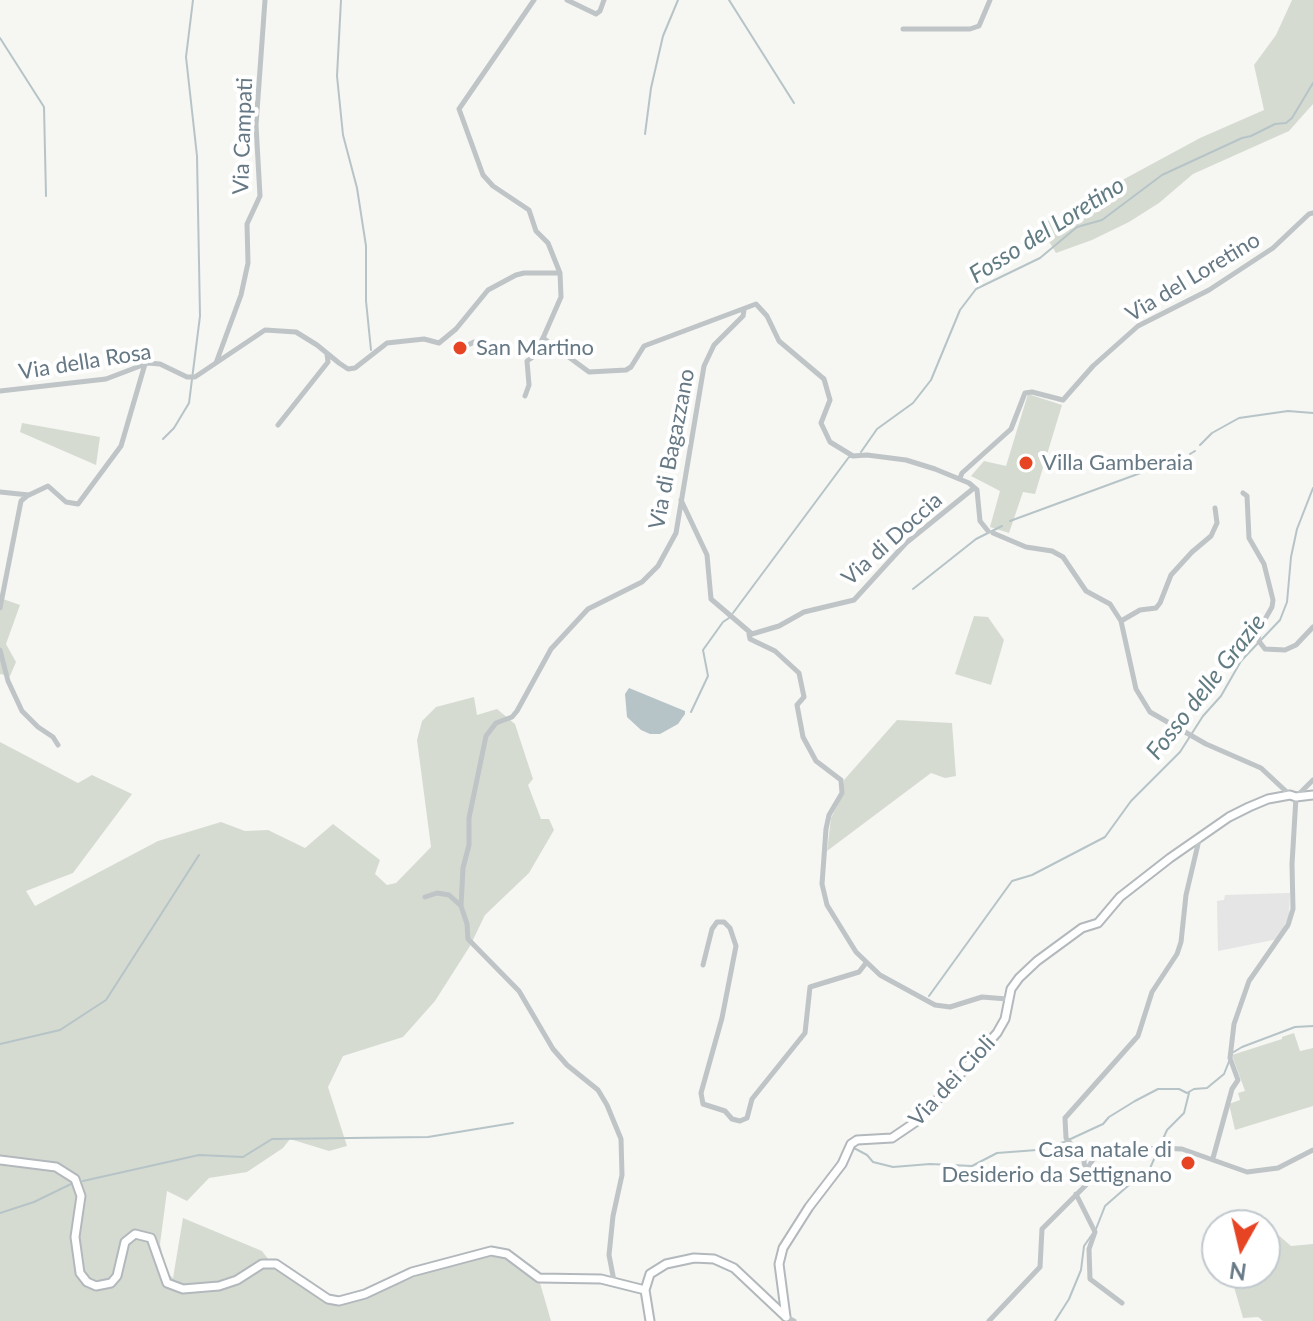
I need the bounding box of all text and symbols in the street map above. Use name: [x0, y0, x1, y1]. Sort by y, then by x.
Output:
street label: Via Campati: [228, 77, 258, 195]
water label: Fosso del Loretino: [964, 171, 1130, 289]
street label: Via del Loretino: [1121, 227, 1265, 327]
place label: San Martino: [476, 335, 594, 361]
street label: Via della Rosa: [17, 339, 153, 385]
marker: San Martino: [451, 339, 469, 357]
street label: Via di Bagazzano: [644, 367, 700, 531]
place label: Villa Gamberaia: [1042, 450, 1193, 476]
marker: Villa Gamberaia: [1017, 454, 1035, 472]
street label: Via di Doccia: [836, 487, 948, 591]
water label: Fosso delle Grazie: [1140, 609, 1272, 765]
street label: Via dei Cioli: [903, 1030, 1001, 1132]
place label: Casa natale di Desiderio da Settignano: [942, 1137, 1172, 1188]
marker: Casa natale di Desiderio da Settignano: [1179, 1154, 1197, 1172]
north arrow: [1201, 1209, 1281, 1289]
text: N: [1228, 1257, 1248, 1286]

